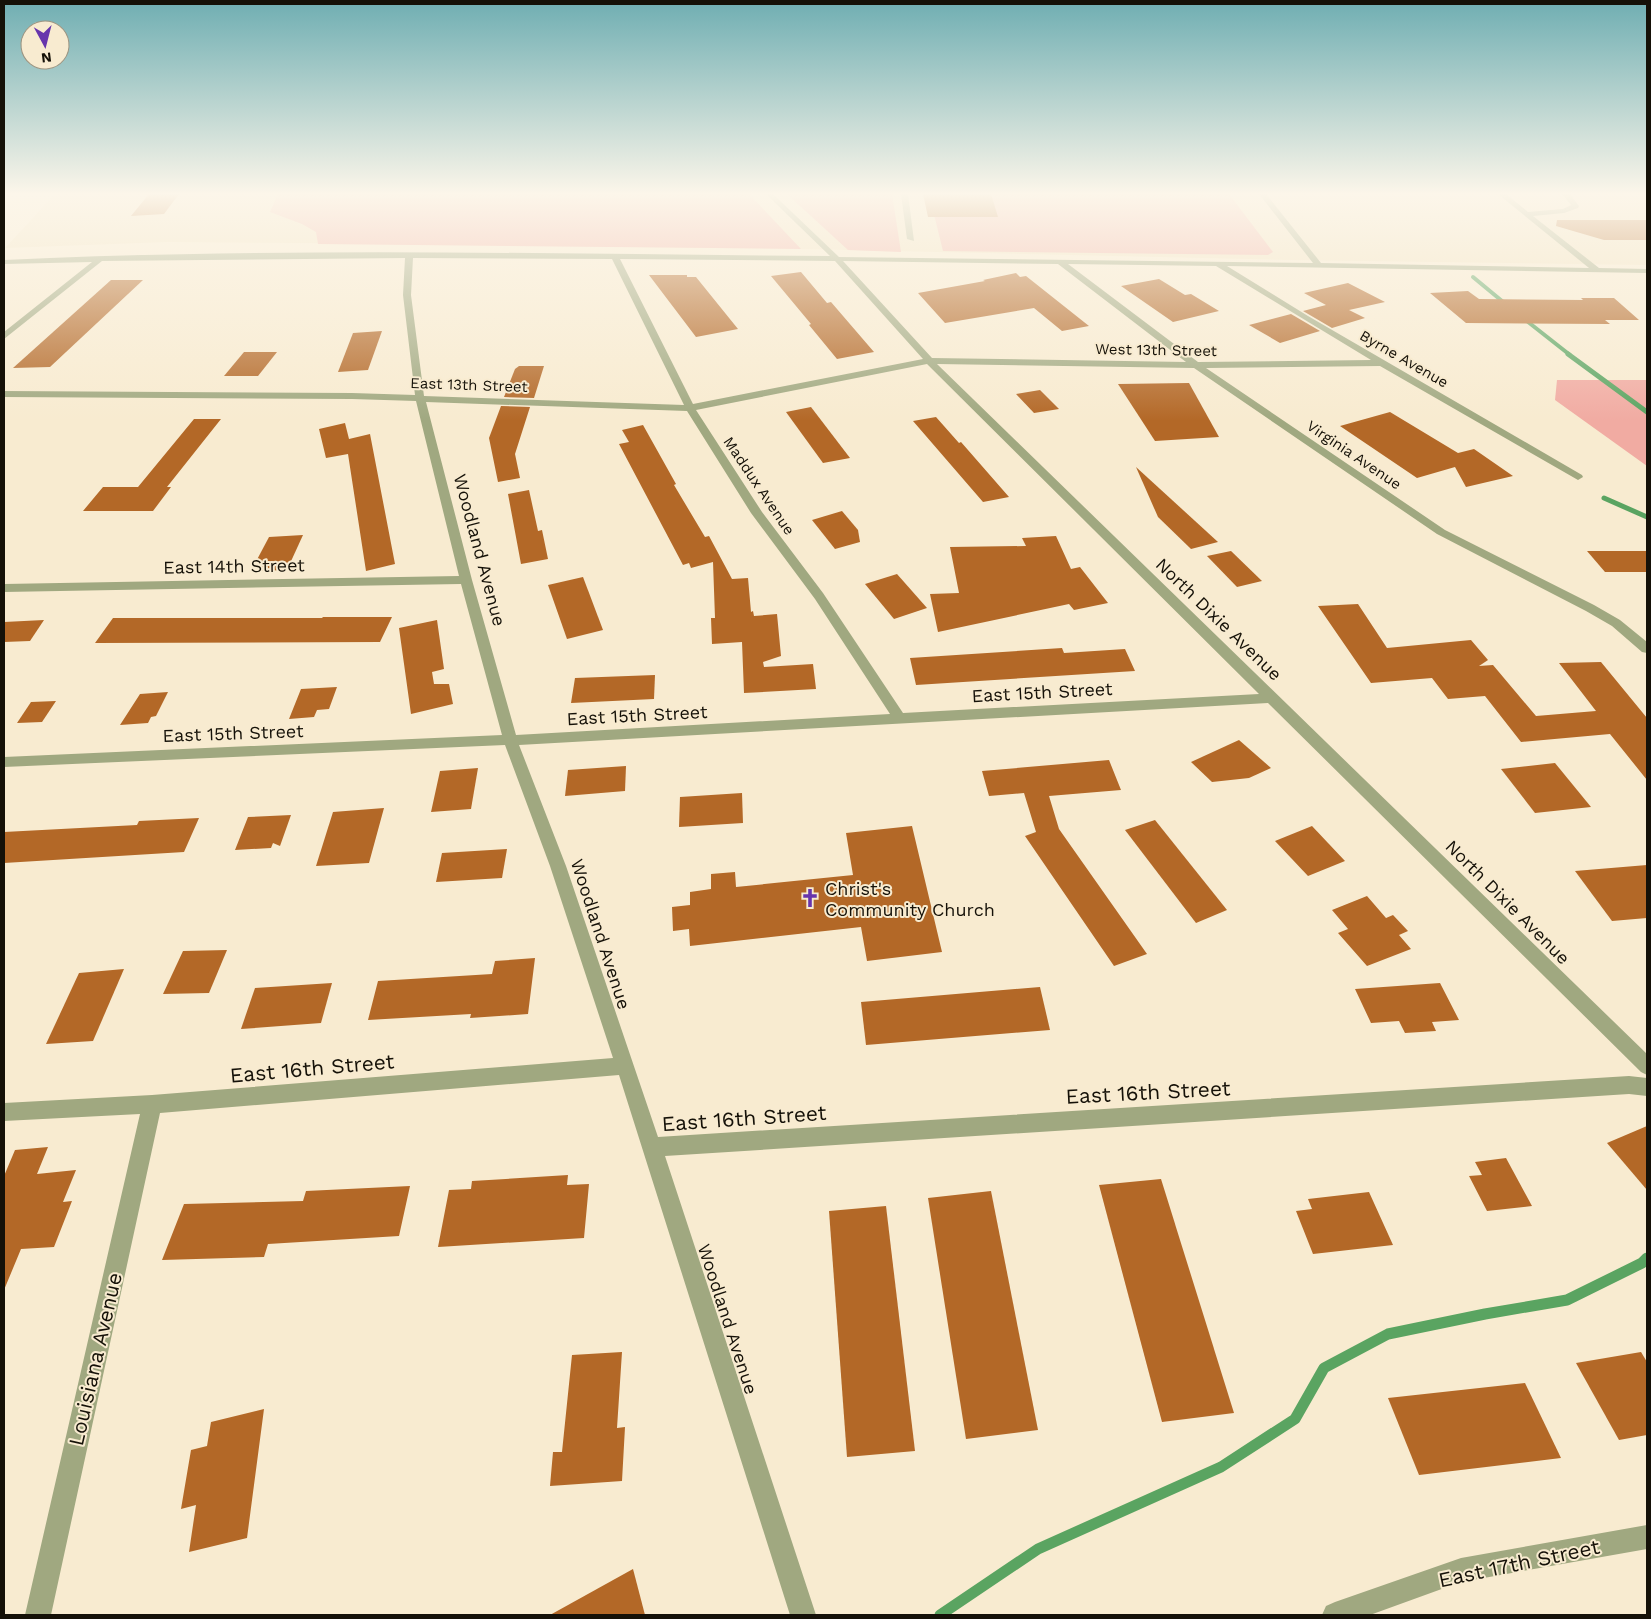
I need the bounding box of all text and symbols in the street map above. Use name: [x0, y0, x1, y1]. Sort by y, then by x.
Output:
north arrow: [20, 20, 70, 70]
text: N: [40, 49, 53, 66]
street label: Byrne Avenue: [1357, 326, 1451, 392]
street label: West 13th Street: [1095, 340, 1218, 360]
street label: East 13th Street: [410, 374, 529, 396]
street label: Virginia Avenue: [1303, 417, 1405, 493]
street label: Maddux Avenue: [720, 433, 798, 539]
street label: Woodland Avenue: [450, 472, 510, 628]
street label: North Dixie Avenue: [1152, 553, 1286, 685]
street label: East 14th Street: [163, 554, 305, 578]
street label: East 15th Street: [971, 678, 1113, 706]
street label: East 15th Street: [566, 701, 708, 729]
street label: East 15th Street: [162, 720, 304, 746]
street label: North Dixie Avenue: [1442, 836, 1574, 968]
street label: Woodland Avenue: [567, 856, 635, 1012]
place label: Christ's Community Church: [825, 878, 995, 920]
church icon: Christ's Community Church: [799, 887, 821, 909]
street label: East 16th Street: [229, 1048, 395, 1088]
street label: East 16th Street: [1065, 1075, 1231, 1109]
street label: East 16th Street: [661, 1100, 827, 1136]
street label: Woodland Avenue: [694, 1241, 762, 1397]
street label: Louisiana Avenue: [63, 1270, 127, 1448]
street label: East 17th Street: [1436, 1534, 1602, 1592]

